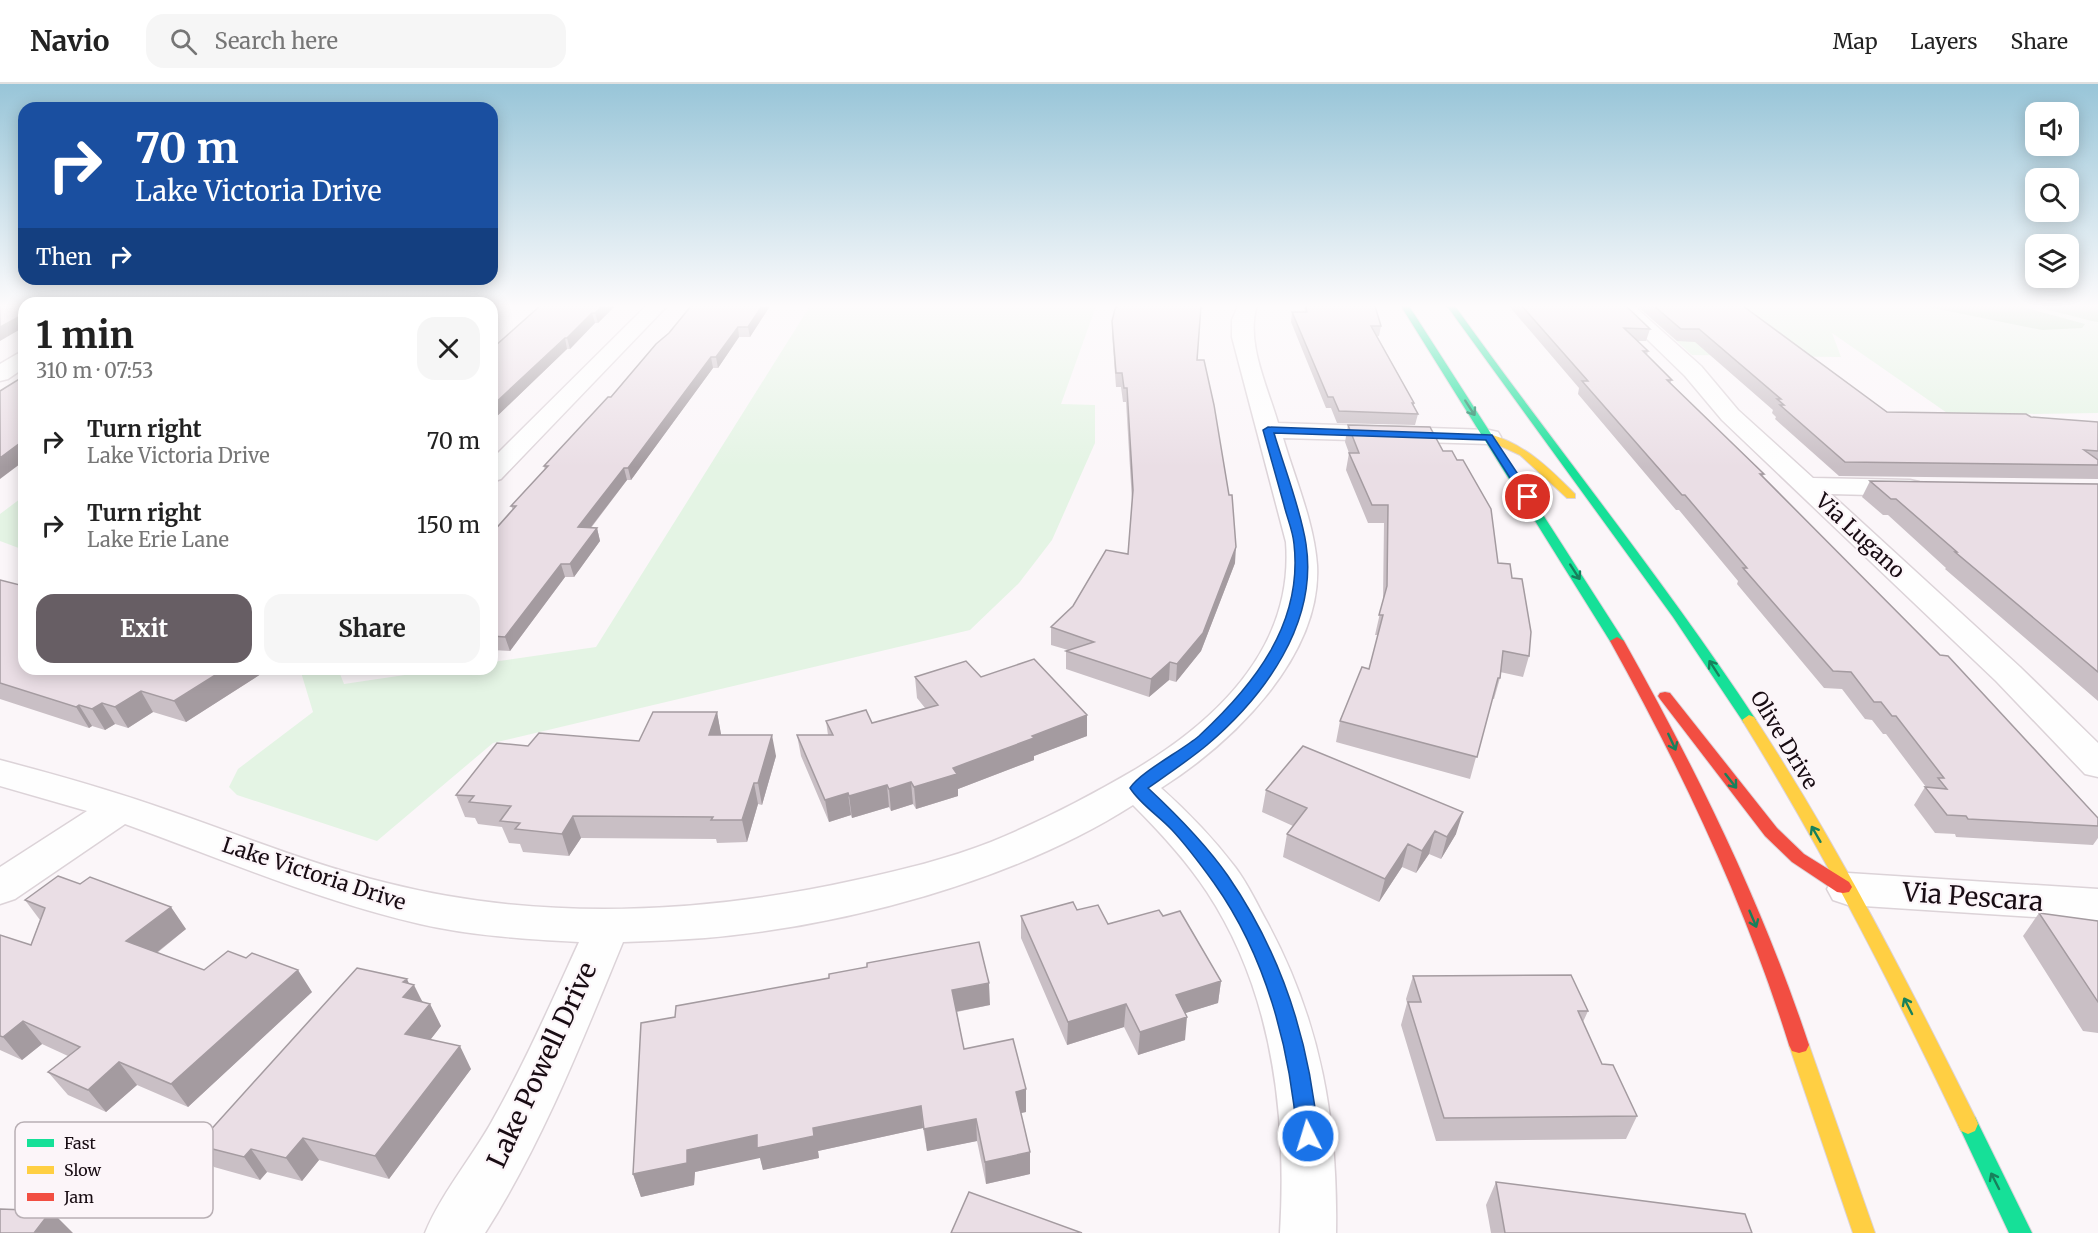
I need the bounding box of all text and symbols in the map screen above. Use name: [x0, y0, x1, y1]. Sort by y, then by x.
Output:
search box: [146, 14, 566, 68]
text: Navio: [30, 23, 110, 59]
icon: search: [167, 25, 200, 58]
text: Search here: [215, 27, 338, 55]
text: Map: [1833, 28, 1878, 55]
text: Layers: [1911, 28, 1978, 55]
text: Share: [2011, 28, 2068, 55]
map controls: [2025, 102, 2079, 288]
button: sound: [2025, 102, 2079, 156]
text: 70 m: [135, 122, 239, 174]
icon: right: [36, 126, 114, 204]
button: search: [2025, 168, 2079, 222]
text: Lake Victoria Drive: [135, 174, 382, 208]
button: layers: [2025, 234, 2079, 288]
icon: right: [104, 240, 137, 273]
text: Then: [36, 243, 92, 271]
text: 1 min: [36, 313, 134, 358]
button: close: [417, 317, 480, 380]
text: 310 m · 07:53: [36, 358, 154, 383]
one-way arrow: [1465, 399, 1477, 416]
text: Turn right: [87, 415, 201, 443]
icon: right: [36, 425, 69, 458]
text: 70 m: [427, 427, 480, 455]
text: Lake Victoria Drive: [87, 443, 270, 468]
pin: [1502, 471, 1553, 522]
icon: arrive: [1511, 480, 1544, 513]
street label: Via Lugano: [1809, 487, 1911, 584]
text: Turn right: [87, 499, 201, 527]
icon: right: [36, 509, 69, 542]
text: 150 m: [417, 511, 480, 539]
text: Lake Erie Lane: [87, 527, 229, 552]
one-way arrow: [1569, 564, 1582, 581]
button: Exit: [36, 594, 252, 663]
button: Share: [264, 594, 480, 663]
one-way arrow: [1708, 660, 1720, 677]
street label: Olive Drive: [1744, 686, 1824, 794]
one-way arrow: [1667, 732, 1679, 750]
one-way arrow: [1725, 772, 1738, 788]
one-way arrow: [1810, 826, 1822, 843]
street label: Lake Victoria Drive: [219, 831, 410, 916]
street label: Via Pescara: [1901, 875, 2045, 918]
one-way arrow: [1748, 909, 1759, 927]
street label: Lake Powell Drive: [479, 957, 604, 1173]
one-way arrow: [1901, 998, 1913, 1016]
position arrow: [1276, 1104, 1340, 1168]
legend: [15, 1122, 213, 1218]
text: Fast: [64, 1133, 97, 1153]
text: Slow: [64, 1160, 102, 1180]
one-way arrow: [1989, 1172, 2000, 1190]
text: Jam: [63, 1187, 94, 1207]

